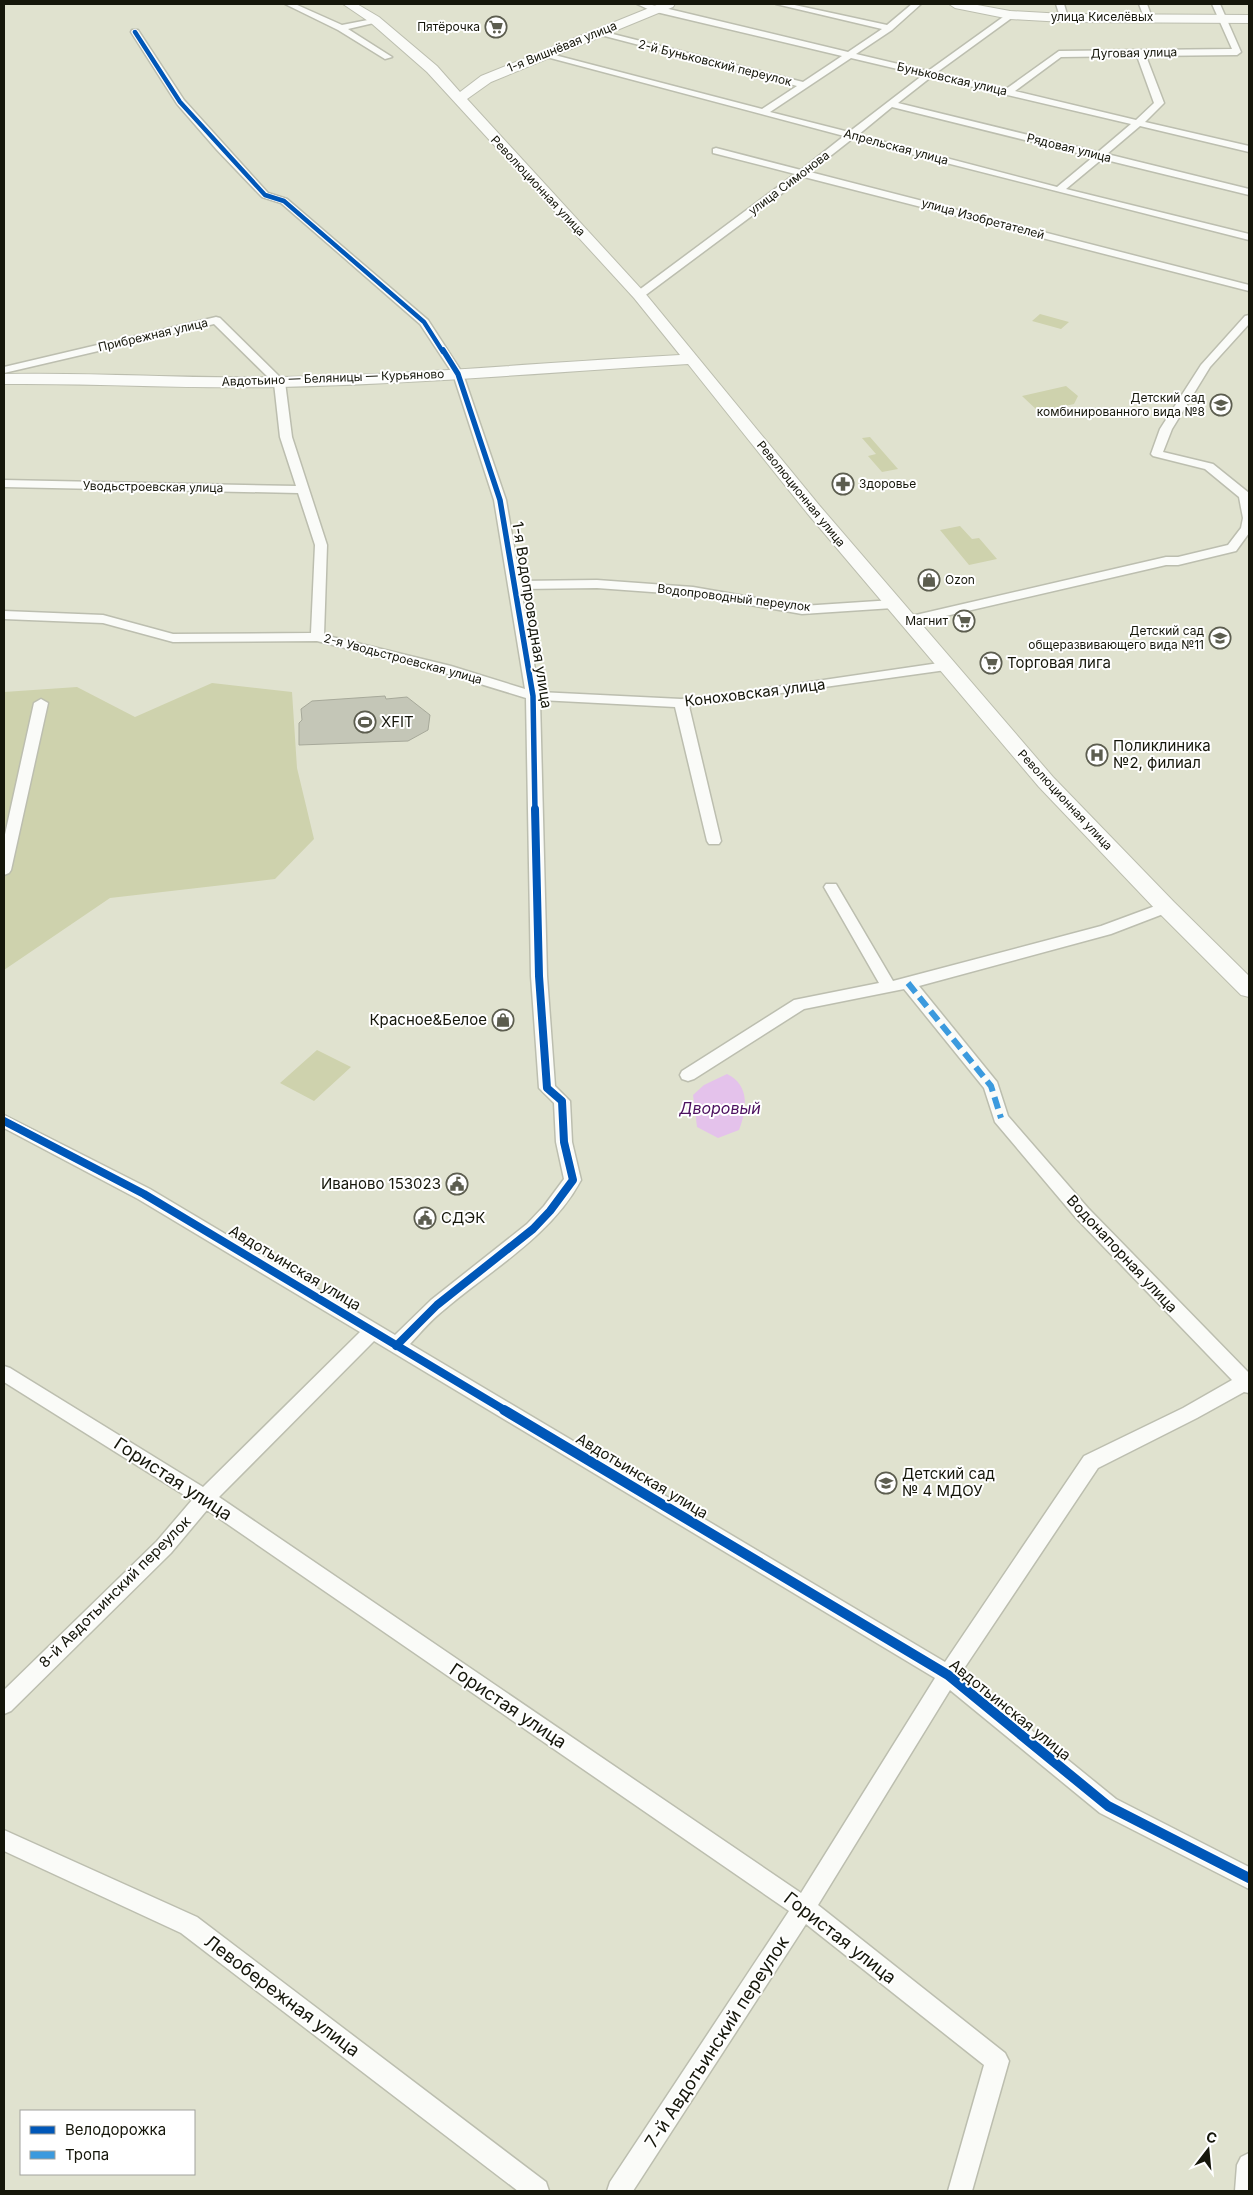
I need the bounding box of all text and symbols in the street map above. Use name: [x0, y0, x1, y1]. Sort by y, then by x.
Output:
street label: улица Киселёвых: [1051, 9, 1154, 24]
supermarket icon: Пятёрочка: [484, 15, 508, 39]
street label: 1-я Вишнёвая улица: [505, 18, 619, 75]
place label: Пятёрочка: [417, 19, 480, 34]
street label: 2-й Буньковский переулок: [637, 36, 794, 89]
street label: Дуговая улица: [1091, 44, 1177, 61]
street label: Буньковская улица: [896, 59, 1009, 99]
street label: Апрельская улица: [842, 125, 950, 168]
street label: Рядовая улица: [1025, 130, 1113, 165]
street label: Революционная улица: [488, 132, 589, 239]
street label: улица Симонова: [745, 147, 832, 218]
street label: улица Изобретателей: [920, 195, 1046, 242]
street label: Прибрежная улица: [97, 315, 209, 354]
street label: Авдотьино — Беляницы — Курьяново: [221, 366, 445, 389]
place label: Детский сад комбинированного вида №8: [1037, 390, 1205, 419]
school or university icon: Детский сад комбинированного вида №8: [1209, 393, 1233, 417]
street label: Революционная улица: [754, 438, 849, 550]
pharmacy icon: Здоровье: [831, 472, 855, 496]
place label: Здоровье: [859, 476, 916, 491]
street label: Уводьстроевская улица: [83, 478, 223, 495]
street label: 1-я Водопроводная улица: [508, 520, 557, 710]
shop icon: Ozon: [917, 568, 941, 592]
place label: Ozon: [945, 572, 975, 587]
street label: Водопроводный переулок: [657, 581, 812, 614]
supermarket icon: Магнит: [952, 609, 976, 633]
place label: Магнит: [905, 613, 948, 628]
place label: Детский сад общеразвивающего вида №11: [1028, 623, 1204, 652]
school or university icon: Детский сад общеразвивающего вида №11: [1208, 626, 1232, 650]
street label: 2-я Уводьстроевская улица: [322, 630, 484, 687]
supermarket icon: Торговая лига: [979, 651, 1003, 675]
place label: Торговая лига: [1007, 653, 1111, 672]
street label: Коноховская улица: [684, 674, 826, 711]
sports icon: XFIT: [353, 710, 377, 734]
place label: XFIT: [381, 712, 414, 731]
place label: Поликлиника №2, филиал: [1113, 736, 1211, 772]
hospital icon: Поликлиника №2, филиал: [1085, 743, 1109, 767]
street label: Революционная улица: [1015, 746, 1116, 853]
shop icon: Красное&Белое: [491, 1008, 515, 1032]
place label: Красное&Белое: [370, 1010, 487, 1029]
water label: Дворовый: [678, 1098, 761, 1118]
public building icon: Иваново 153023: [445, 1172, 469, 1196]
place label: Иваново 153023: [321, 1174, 441, 1193]
street label: Водонапорная улица: [1063, 1191, 1182, 1316]
public building icon: СДЭК: [413, 1206, 437, 1230]
place label: СДЭК: [441, 1208, 485, 1227]
street label: Авдотьинская улица: [226, 1221, 365, 1315]
street label: Авдотьинская улица: [573, 1429, 712, 1523]
street label: Гористая улица: [110, 1433, 236, 1525]
place label: Детский сад № 4 МДОУ: [902, 1464, 995, 1500]
school or university icon: Детский сад № 4 МДОУ: [874, 1471, 898, 1495]
street label: 8-й Авдотьинский переулок: [35, 1512, 195, 1672]
street label: Авдотьинская улица: [946, 1655, 1075, 1764]
street label: Гористая улица: [446, 1659, 571, 1752]
street label: Гористая улица: [780, 1887, 901, 1988]
street label: Левобережная улица: [201, 1930, 364, 2061]
street label: 7-й Авдотьинский переулок: [640, 1932, 793, 2151]
legend: [20, 2110, 195, 2175]
text: Велодорожка: [65, 2120, 166, 2139]
north arrow: [1183, 2125, 1233, 2175]
text: С: [1204, 2127, 1219, 2147]
text: Тропа: [65, 2145, 109, 2164]

